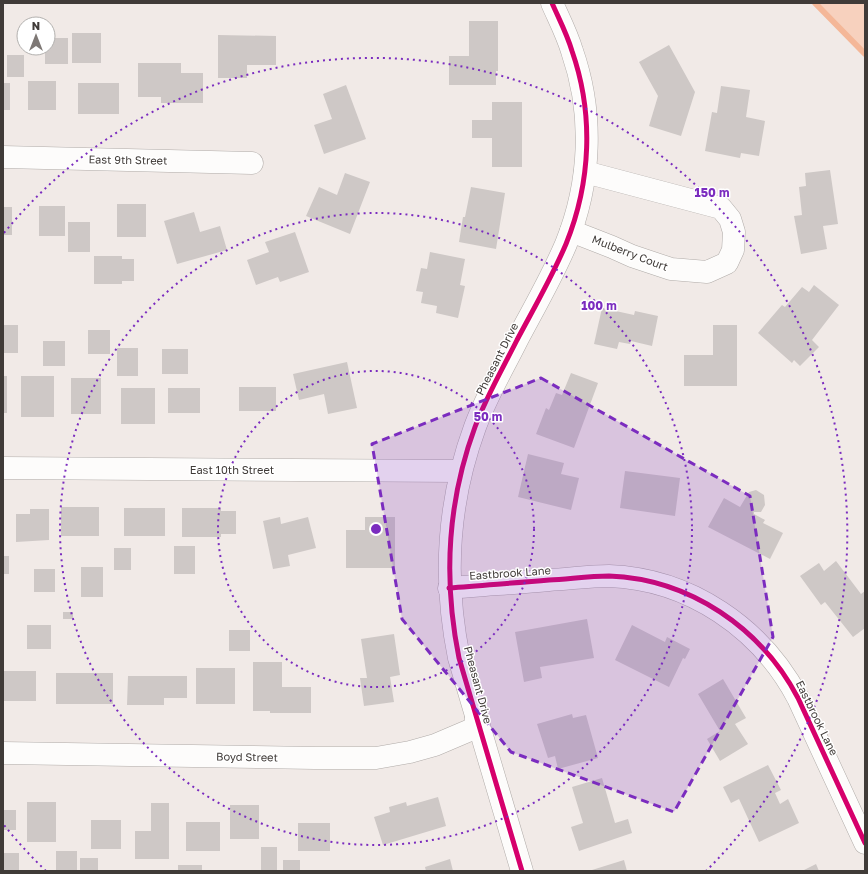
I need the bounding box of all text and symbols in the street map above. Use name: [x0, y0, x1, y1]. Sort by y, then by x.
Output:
north arrow: [16, 16, 56, 56]
text: N: [32, 19, 40, 32]
street label: East 9th Street: [88, 152, 168, 167]
text: 150 m: [695, 185, 729, 200]
street label: Mulberry Court: [590, 232, 670, 273]
text: 100 m: [581, 298, 617, 313]
street label: Pheasant Drive: [473, 320, 520, 397]
text: 50 m: [474, 409, 502, 424]
street label: East 10th Street: [190, 463, 274, 476]
centre of rings: [369, 522, 383, 536]
street label: Eastbrook Lane: [469, 563, 551, 582]
street label: Pheasant Drive: [462, 645, 495, 725]
street label: Eastbrook Lane: [794, 678, 841, 757]
street label: Boyd Street: [216, 749, 278, 764]

